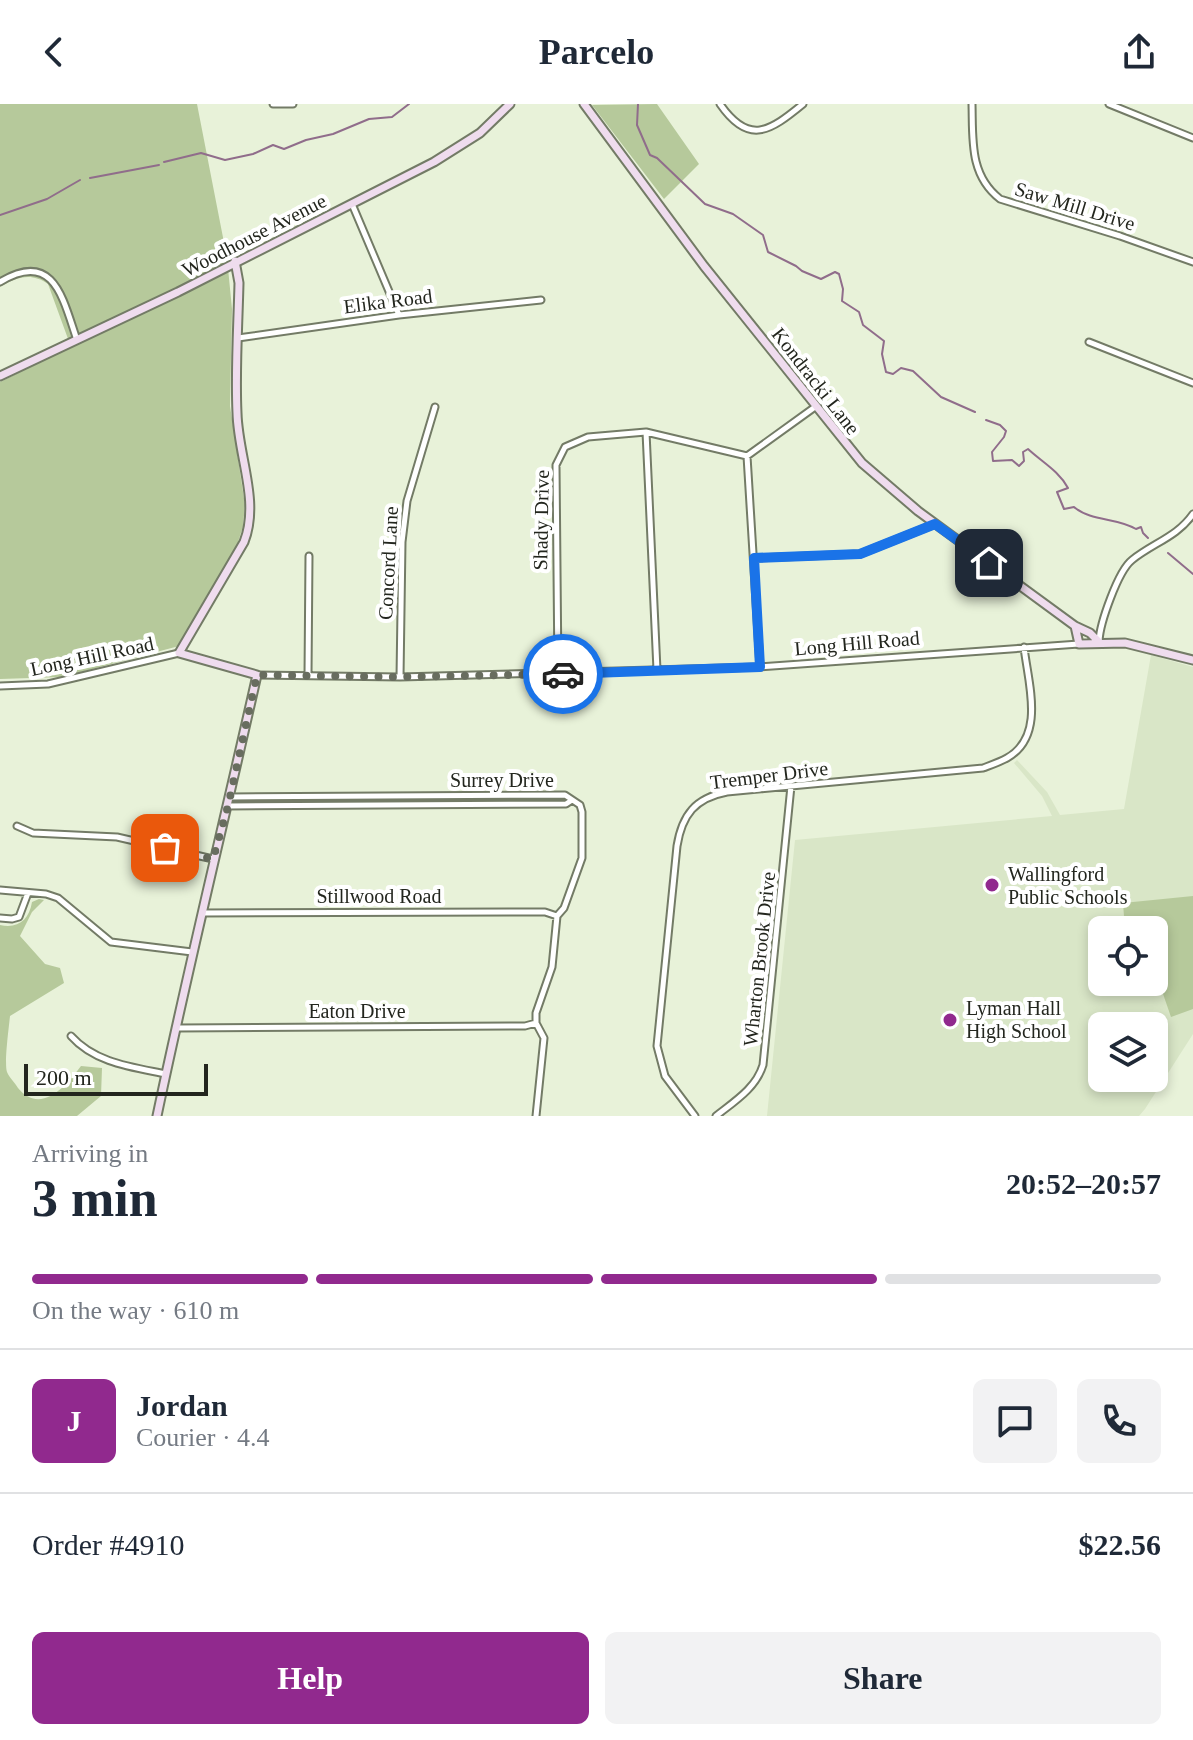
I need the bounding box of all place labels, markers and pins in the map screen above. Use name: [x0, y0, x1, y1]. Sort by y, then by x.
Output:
pin: [955, 529, 1023, 597]
pin: [131, 814, 199, 882]
place label: Wallingford Public Schools: [1008, 863, 1128, 908]
marker: Wallingford Public Schools: [983, 876, 1001, 894]
place label: Lyman Hall High School: [966, 997, 1067, 1043]
marker: Lyman Hall High School: [941, 1011, 959, 1029]

